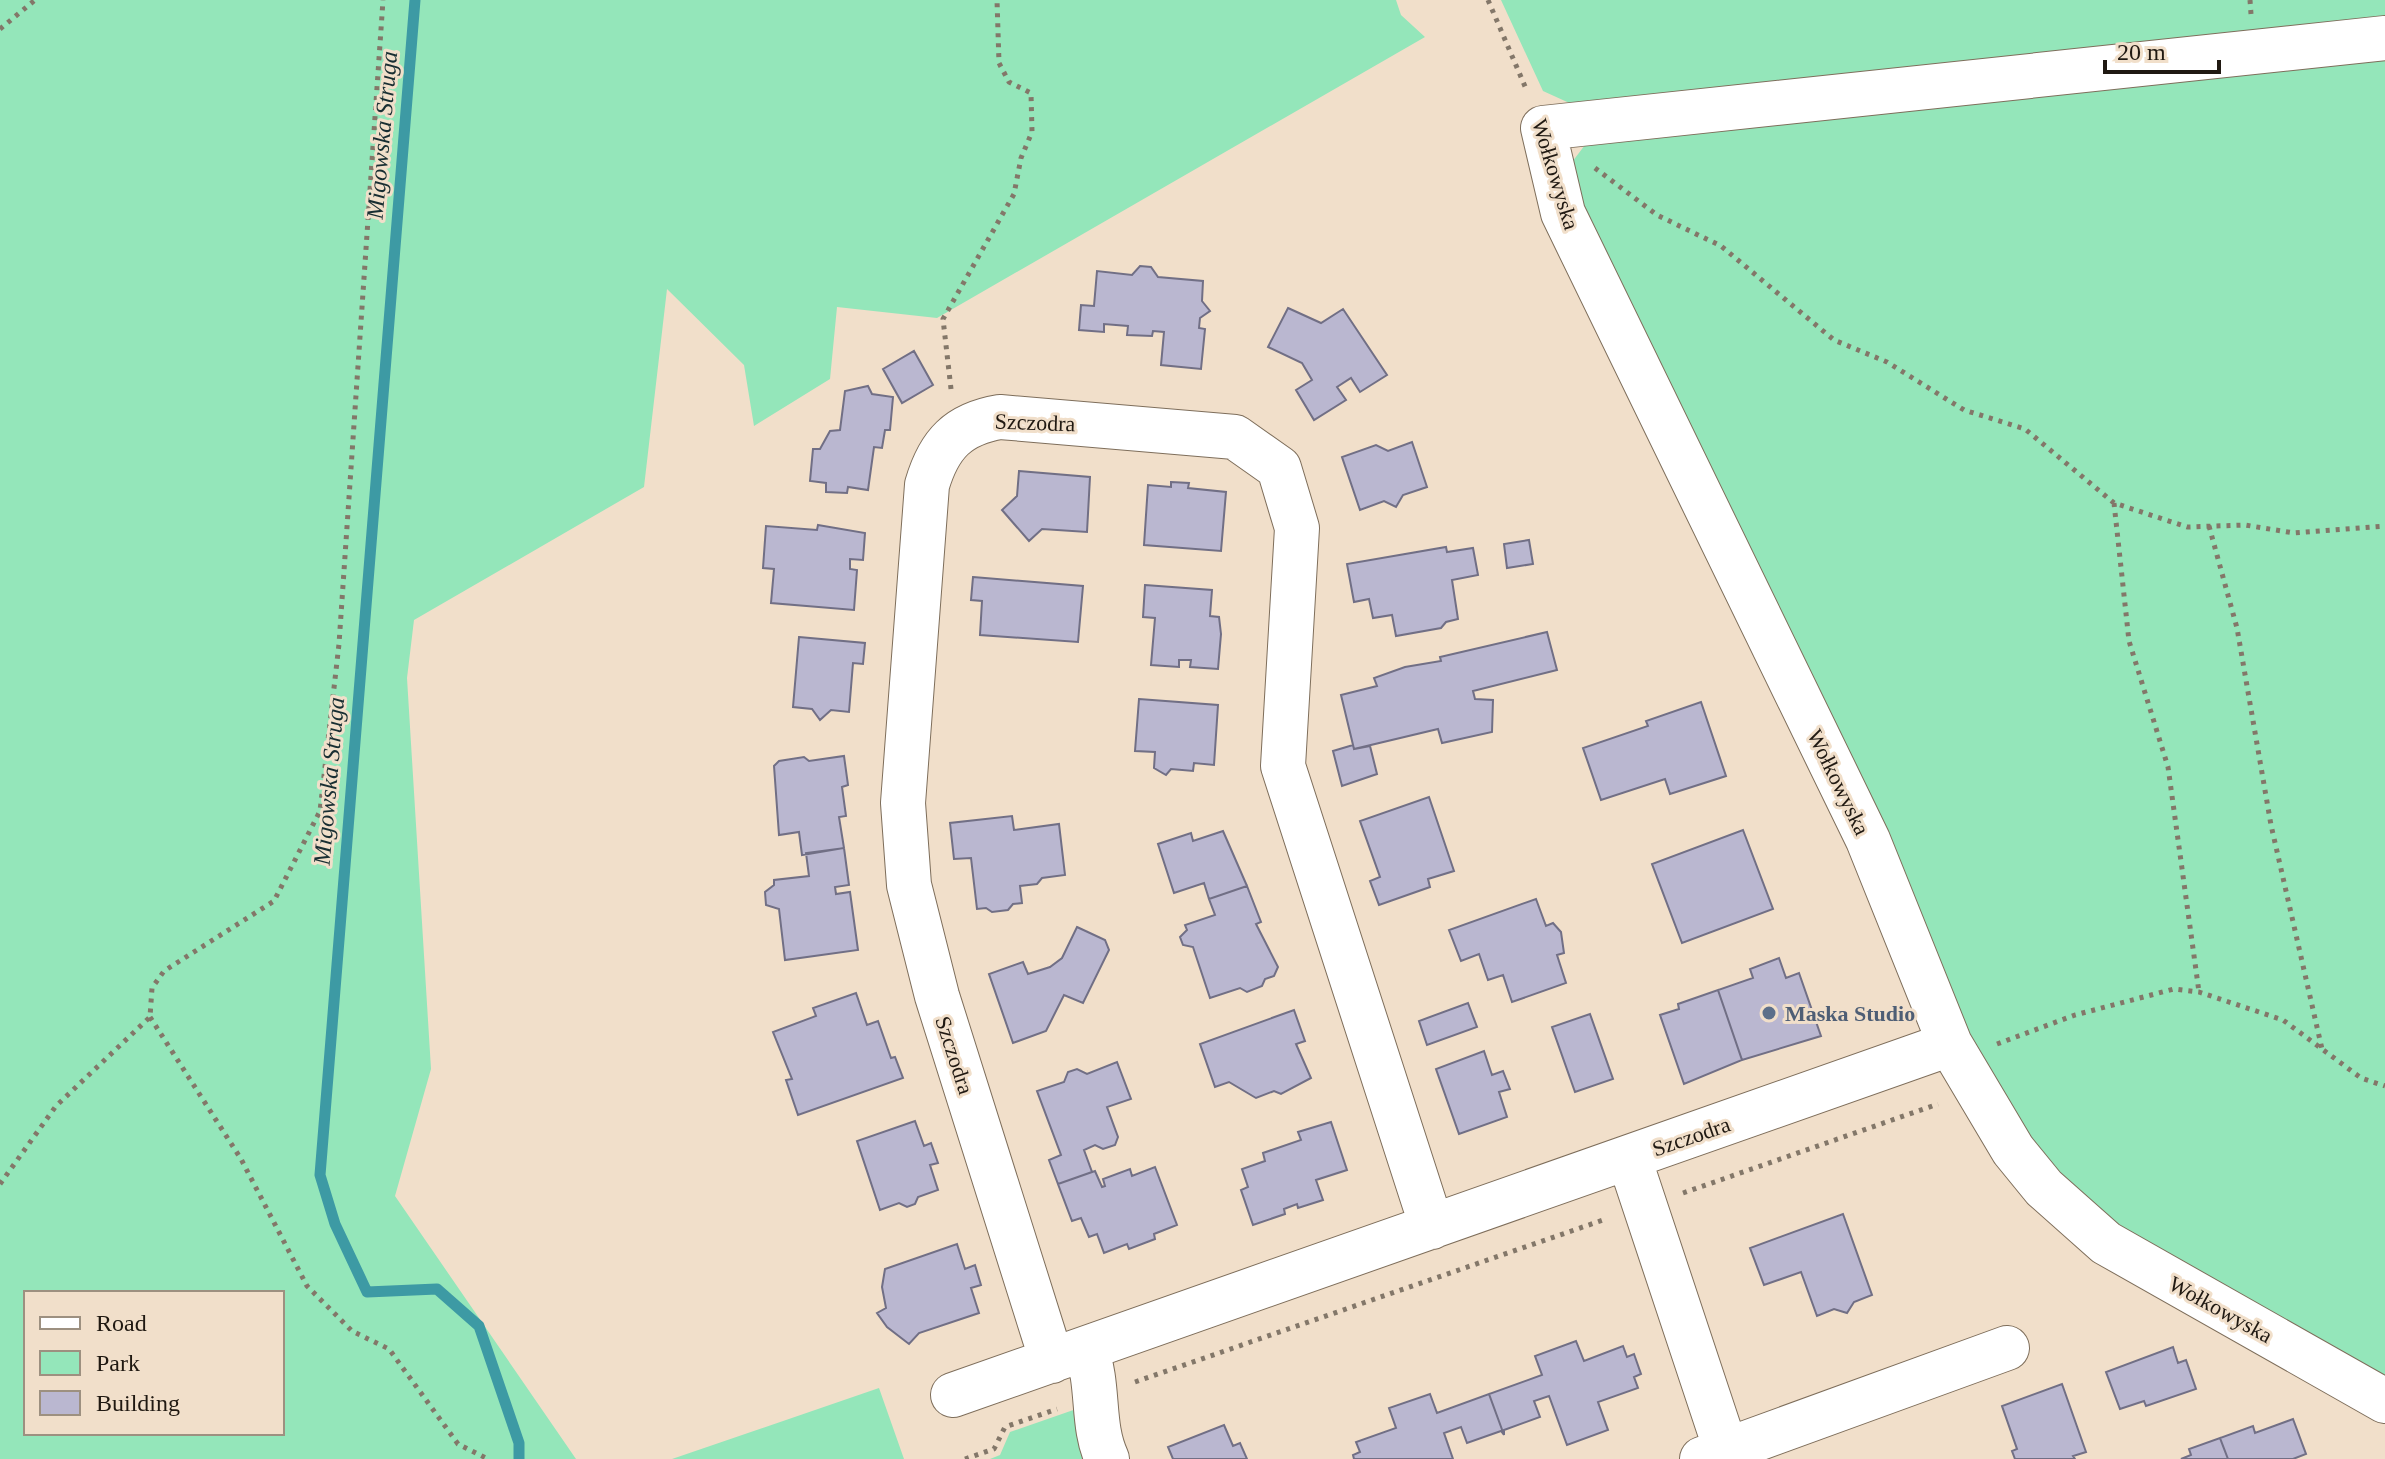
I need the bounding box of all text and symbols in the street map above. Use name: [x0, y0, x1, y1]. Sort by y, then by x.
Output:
scale bar: [2105, 24, 2219, 74]
text: 20 m: [2117, 39, 2166, 65]
water label: Migowska Struga: [362, 50, 402, 221]
street label: Wołkowyska: [1527, 116, 1584, 233]
street label: Szczodra: [994, 409, 1076, 436]
water label: Migowska Struga: [309, 696, 349, 867]
street label: Wołkowyska: [1802, 725, 1875, 839]
place label: Maska Studio: [1785, 1001, 1915, 1026]
marker: Maska Studio: [1760, 1004, 1778, 1022]
street label: Szczodra: [930, 1013, 979, 1098]
street label: Szczodra: [1649, 1111, 1734, 1161]
street label: Wołkowyska: [2165, 1271, 2277, 1348]
legend: [24, 1291, 284, 1435]
text: Road: [96, 1310, 147, 1336]
text: Park: [96, 1350, 140, 1376]
text: Building: [96, 1390, 180, 1416]

